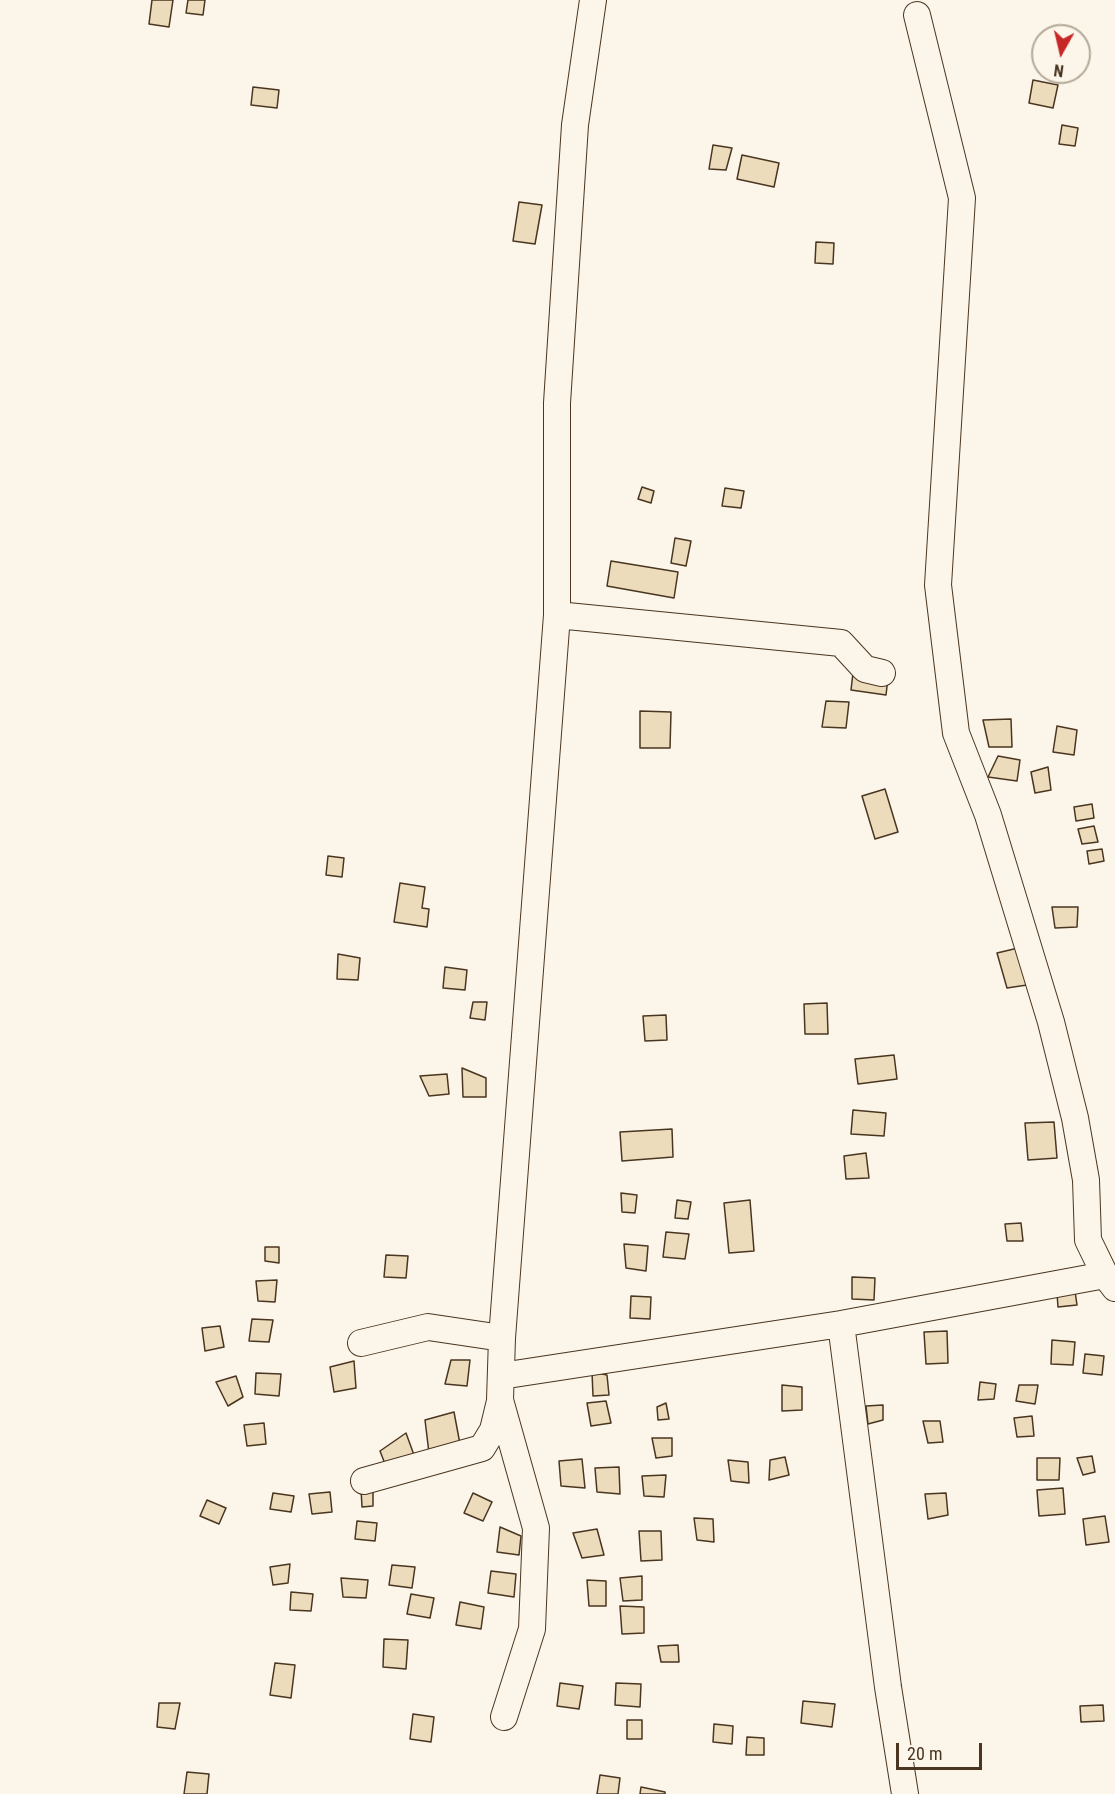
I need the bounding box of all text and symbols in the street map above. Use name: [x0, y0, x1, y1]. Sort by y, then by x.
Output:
north arrow: [1031, 24, 1091, 84]
text: N: [1053, 60, 1065, 80]
scale bar: [899, 1731, 984, 1769]
text: 20 m: [907, 1743, 942, 1764]

